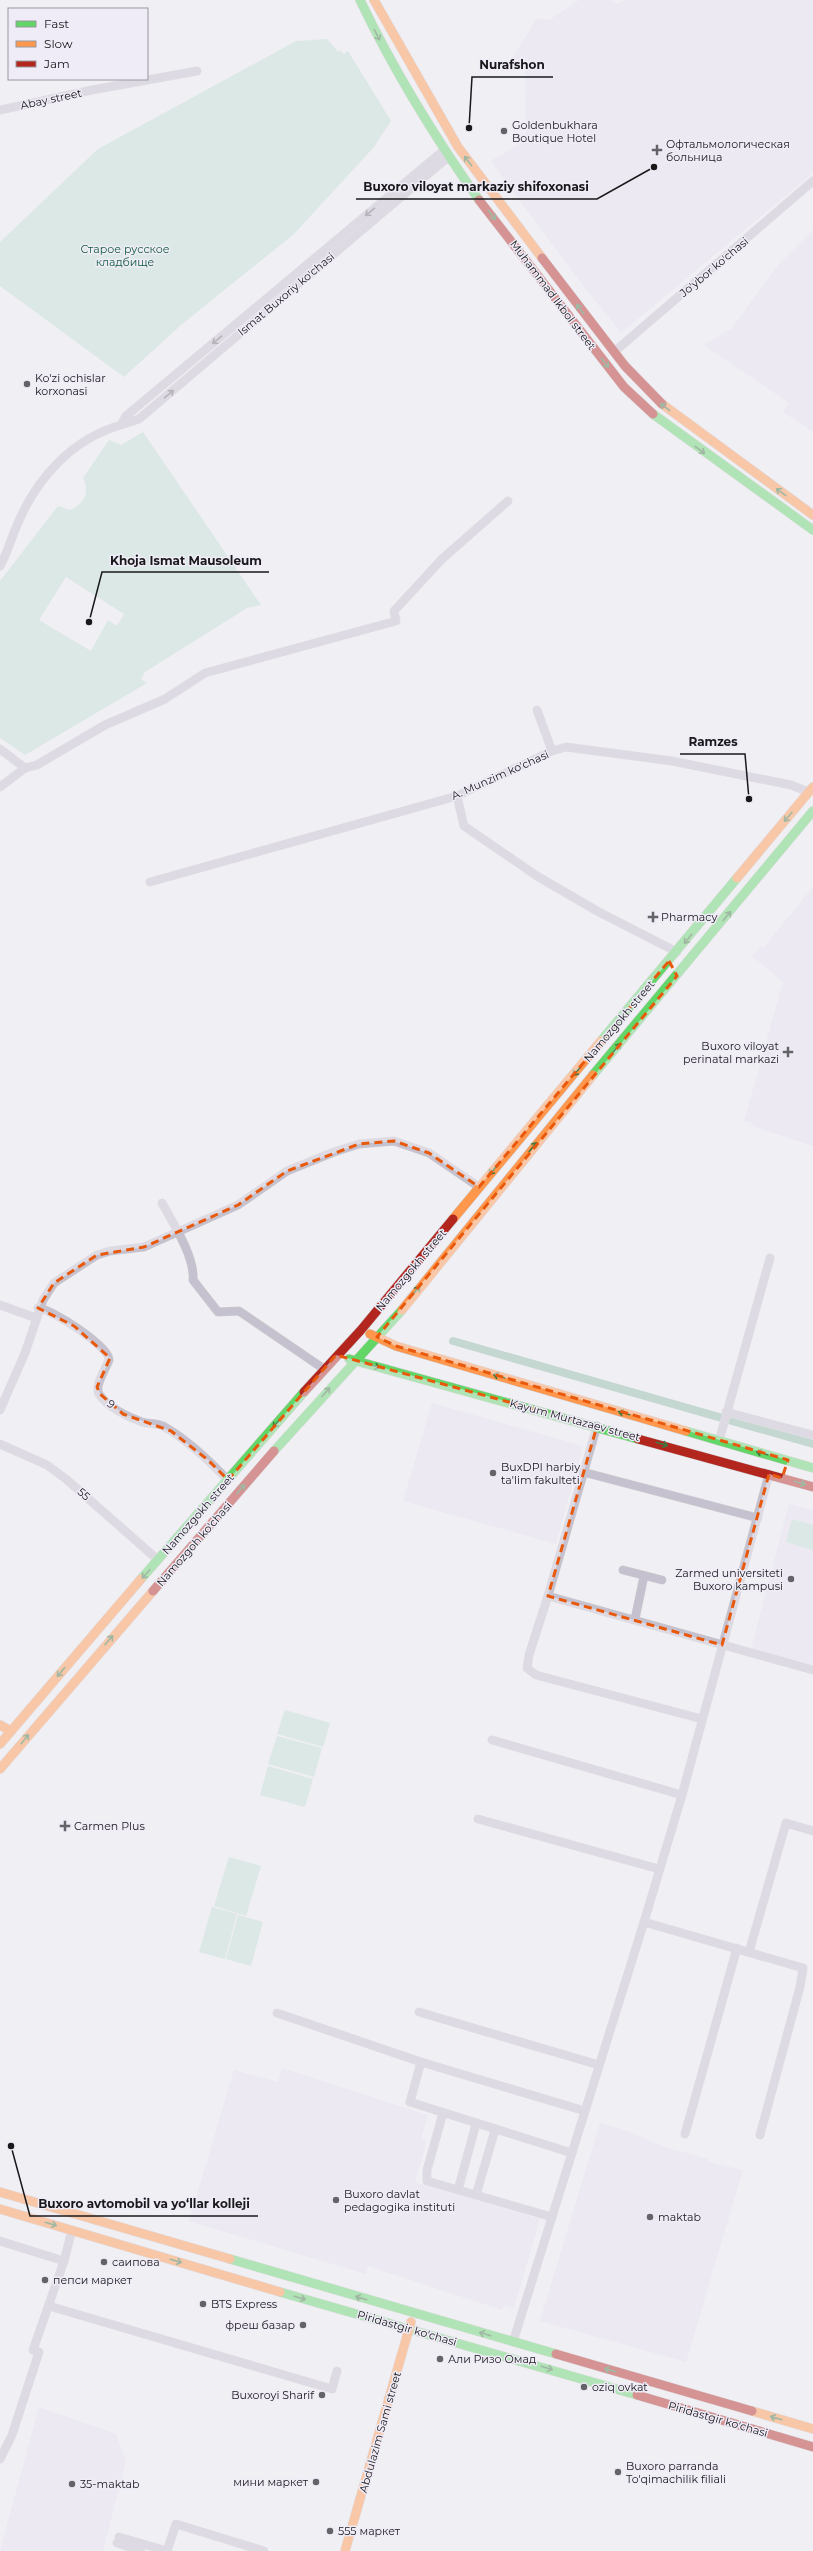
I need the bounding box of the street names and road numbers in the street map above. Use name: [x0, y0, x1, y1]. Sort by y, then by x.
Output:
street label: Abay street: [19, 86, 83, 112]
street label: Jo'ybor ko'chasi: [676, 234, 751, 301]
street label: Muhammad Ikbol street: [507, 237, 599, 353]
street label: Ismat Buxoriy ko'chasi: [235, 249, 337, 339]
street label: A. Munzim ko'chasi: [449, 747, 551, 803]
street label: Namozgokh street: [581, 977, 658, 1065]
street label: Namozgokh street: [373, 1226, 450, 1314]
street label: 9: [104, 1396, 118, 1412]
street label: Kayum Murtazaev street: [508, 1396, 642, 1444]
street label: Namozgokh street: [159, 1470, 237, 1557]
street label: 55: [75, 1485, 93, 1503]
street label: Namozgoh ko'chasi: [153, 1499, 235, 1589]
street label: Piridastgir ko'chasi: [356, 2307, 458, 2349]
street label: Abdulazim Sami street: [356, 2369, 404, 2494]
street label: Piridastgir ko'chasi: [667, 2398, 769, 2440]

